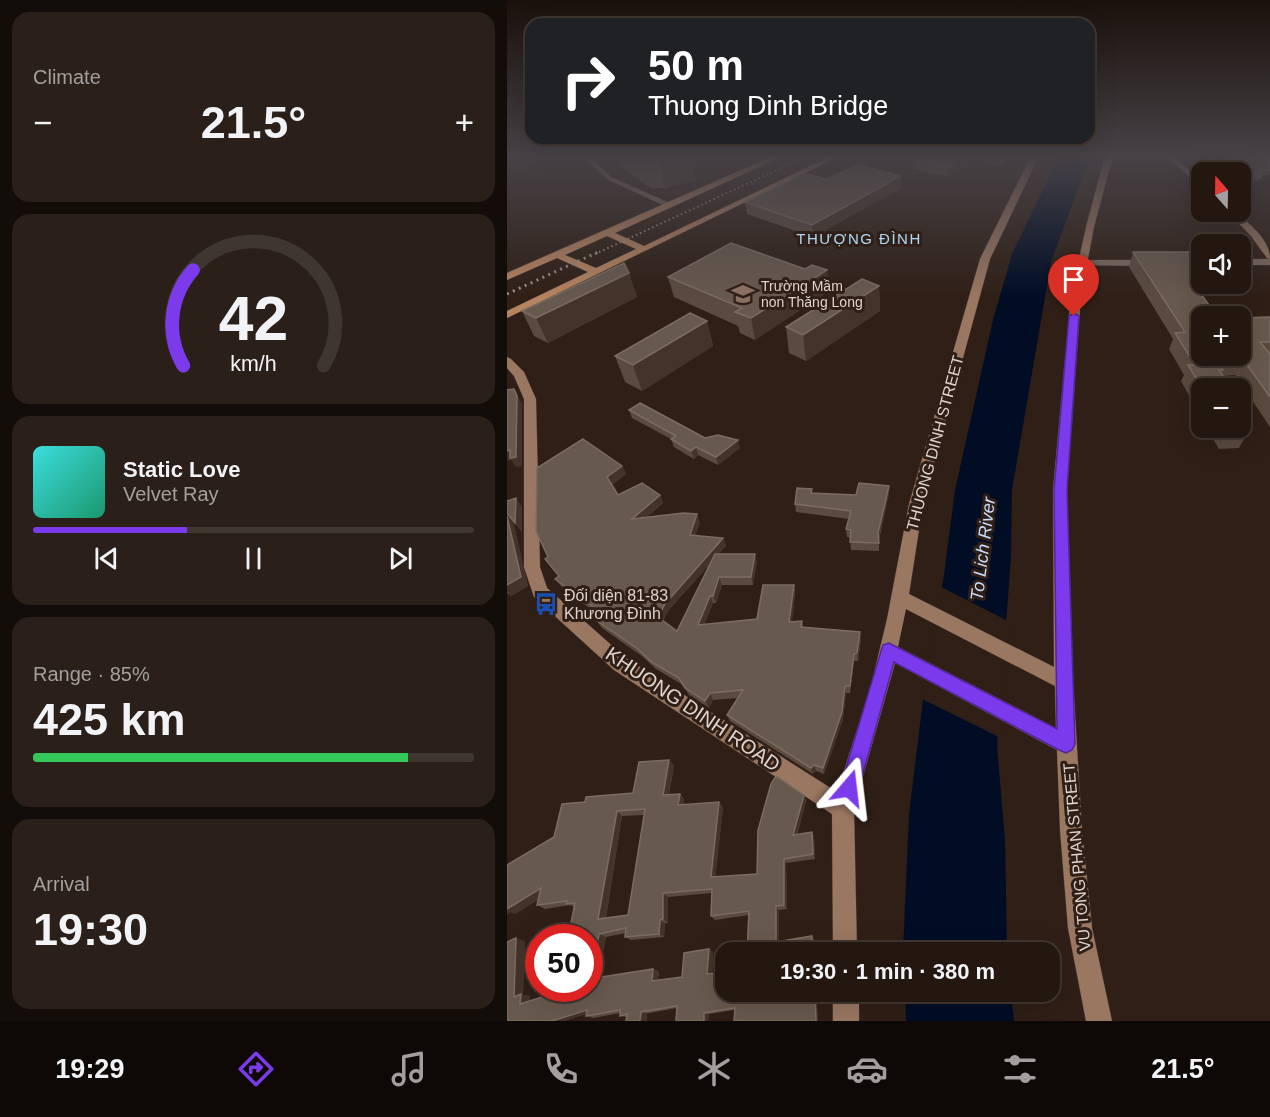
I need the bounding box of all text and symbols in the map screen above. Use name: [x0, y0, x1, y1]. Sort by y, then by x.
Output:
icon: right: [549, 42, 627, 120]
text: 50 m: [648, 42, 744, 89]
text: Climate: [33, 66, 101, 88]
text: Thuong Dinh Bridge: [648, 91, 888, 121]
text: 21.5°: [201, 97, 306, 148]
text: −: [33, 104, 52, 141]
text: +: [455, 104, 474, 141]
north arrow: [1191, 162, 1251, 222]
map controls: [1191, 162, 1251, 438]
district label: THƯỢNG ĐÌNH: [796, 230, 922, 247]
button: sound: [1191, 234, 1251, 294]
pin: [1048, 254, 1099, 316]
icon: arrive: [1057, 263, 1090, 296]
place label: Trường Mầm non Thăng Long: [761, 278, 863, 310]
school or university icon: Trường Mầm non Thăng Long: [730, 281, 756, 307]
text: 42: [219, 284, 288, 353]
button: +: [1191, 306, 1251, 366]
text: km/h: [230, 352, 277, 376]
street label: THUONG DINH STREET: [903, 353, 967, 532]
button: −: [1191, 378, 1251, 438]
text: Static Love: [123, 457, 240, 482]
text: Velvet Ray: [123, 483, 219, 505]
water label: To Lich River: [967, 495, 999, 602]
icon: previous: [90, 542, 123, 575]
icon: pause: [237, 542, 270, 575]
icon: next: [384, 542, 417, 575]
place label: Đối diện 81-83 Khương Đình: [564, 587, 668, 622]
bus stop icon: Đối diện 81-83 Khương Đình: [533, 591, 559, 617]
street label: KHUONG DINH ROAD: [602, 642, 784, 776]
text: Range · 85%: [33, 663, 150, 685]
text: 425 km: [33, 694, 186, 745]
position arrow: [817, 756, 881, 820]
street label: VU TONG PHAN STREET: [1060, 762, 1094, 952]
text: Arrival: [33, 873, 90, 895]
text: 19:30: [33, 904, 148, 955]
speed limit sign: 50: [525, 924, 603, 1002]
text: 19:30 · 1 min · 380 m: [780, 959, 995, 984]
icon: directions: [235, 1048, 277, 1090]
icon: music: [388, 1048, 430, 1090]
icon: phone: [540, 1048, 582, 1090]
icon: climate: [693, 1048, 735, 1090]
icon: car: [846, 1048, 888, 1090]
icon: filters: [999, 1048, 1041, 1090]
text: 19:29: [55, 1054, 124, 1084]
text: 21.5°: [1151, 1054, 1215, 1084]

